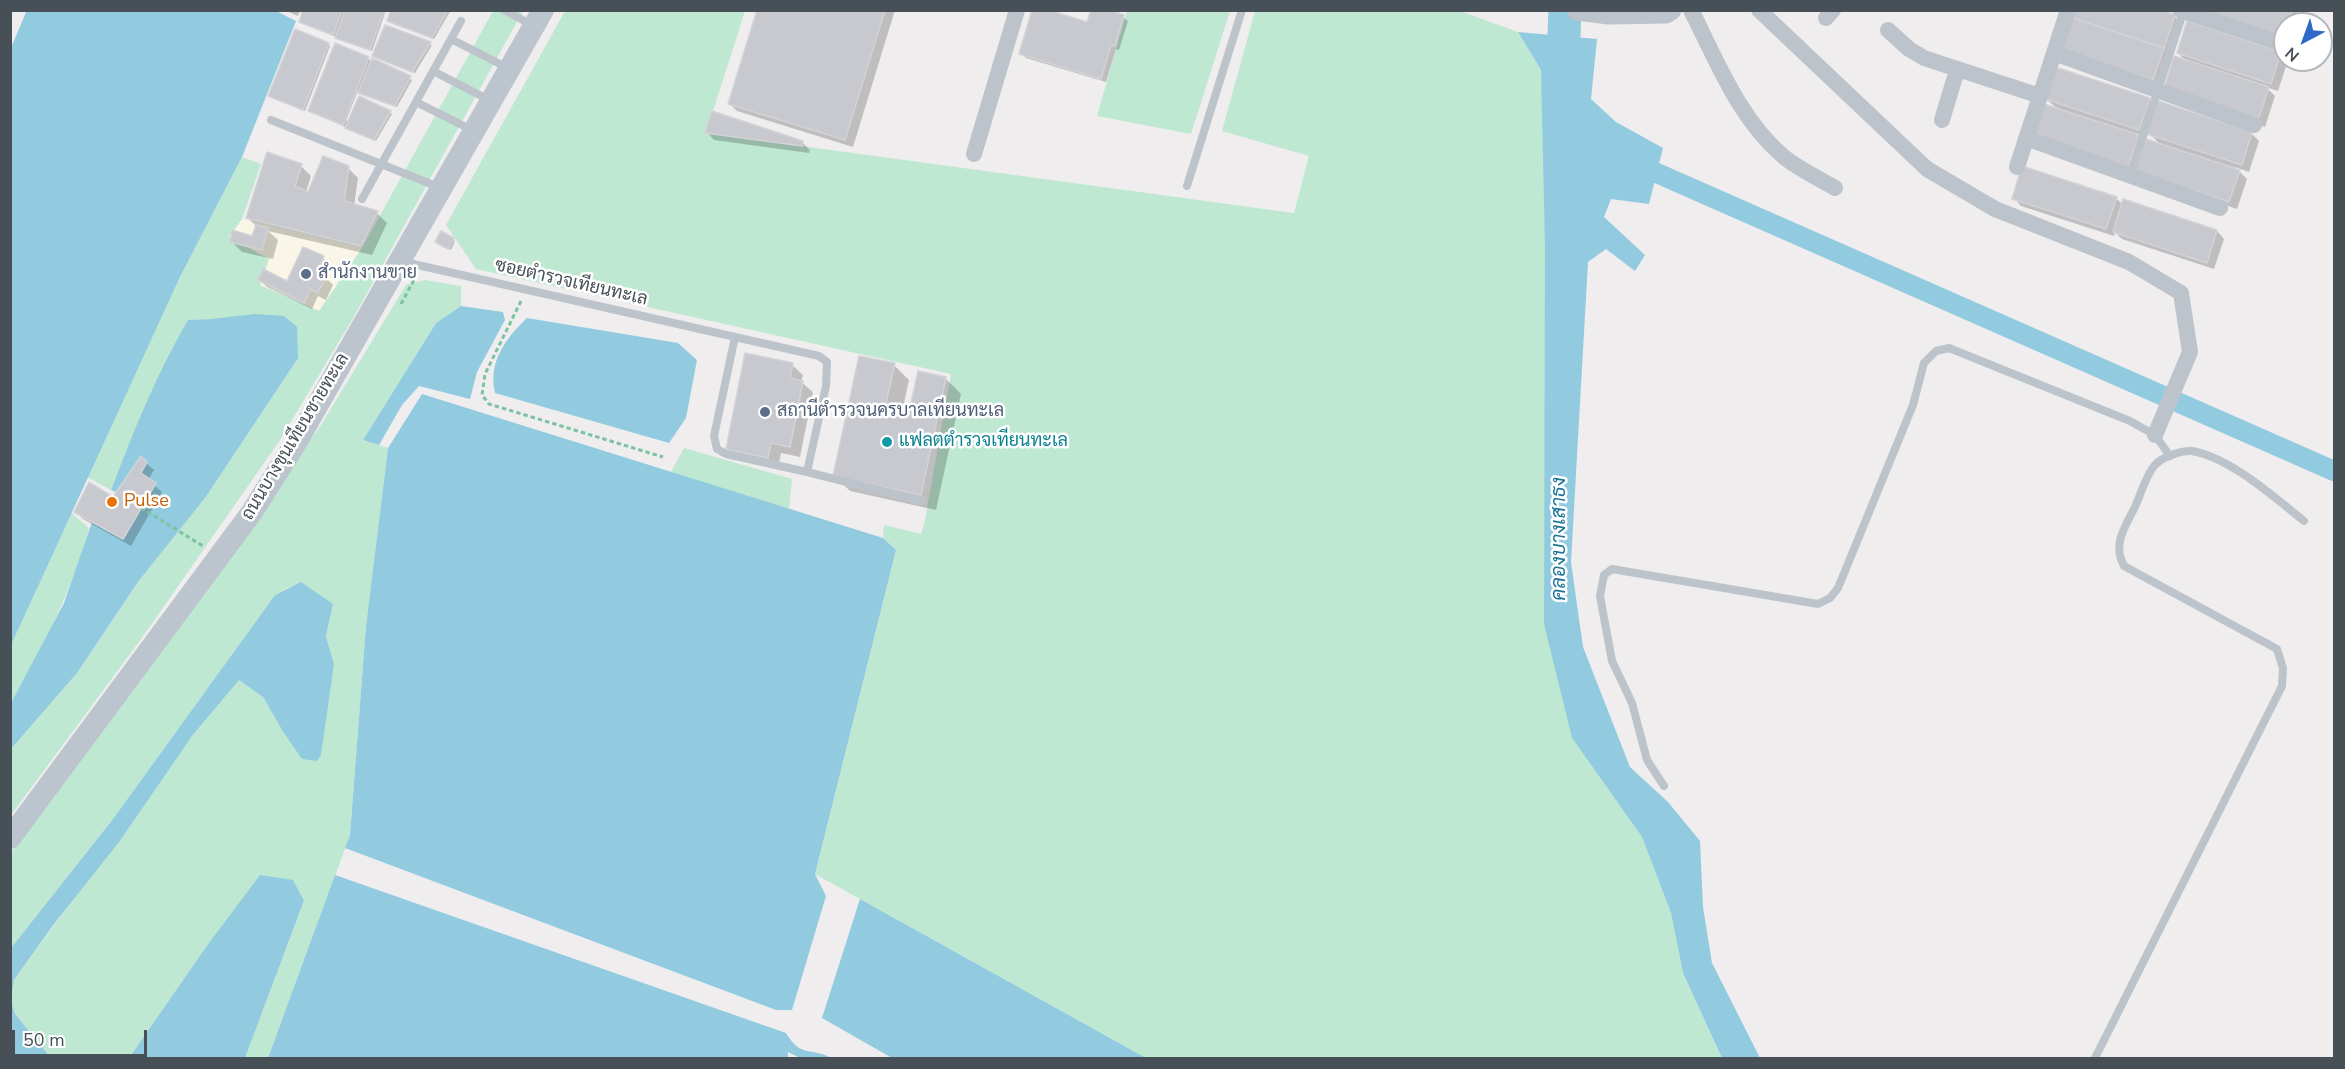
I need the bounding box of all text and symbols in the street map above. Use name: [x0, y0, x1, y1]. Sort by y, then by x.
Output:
north arrow: [2273, 12, 2333, 72]
text: N: [2281, 42, 2304, 66]
street label: ซอยตำรวจเทียนทะเล: [492, 255, 650, 311]
place label: สำนักงานขาย: [318, 263, 417, 285]
marker: สำนักงานขาย: [299, 267, 313, 281]
street label: ถนนบางขุนเทียนชายทะเล: [238, 350, 354, 524]
place label: สถานีตำรวจนครบาลเทียนทะเล: [777, 401, 1004, 423]
marker: สถานีตำรวจนครบาลเทียนทะเล: [758, 405, 772, 419]
place label: แฟลตตำรวจเทียนทะเล: [899, 431, 1068, 453]
marker: แฟลตตำรวจเทียนทะเล: [880, 435, 894, 449]
water label: คลองบางเสาธง: [1548, 477, 1572, 601]
place label: Pulse: [124, 491, 169, 513]
marker: Pulse: [105, 495, 119, 509]
scale bar: [15, 1018, 150, 1056]
text: 50 m: [23, 1028, 65, 1052]

